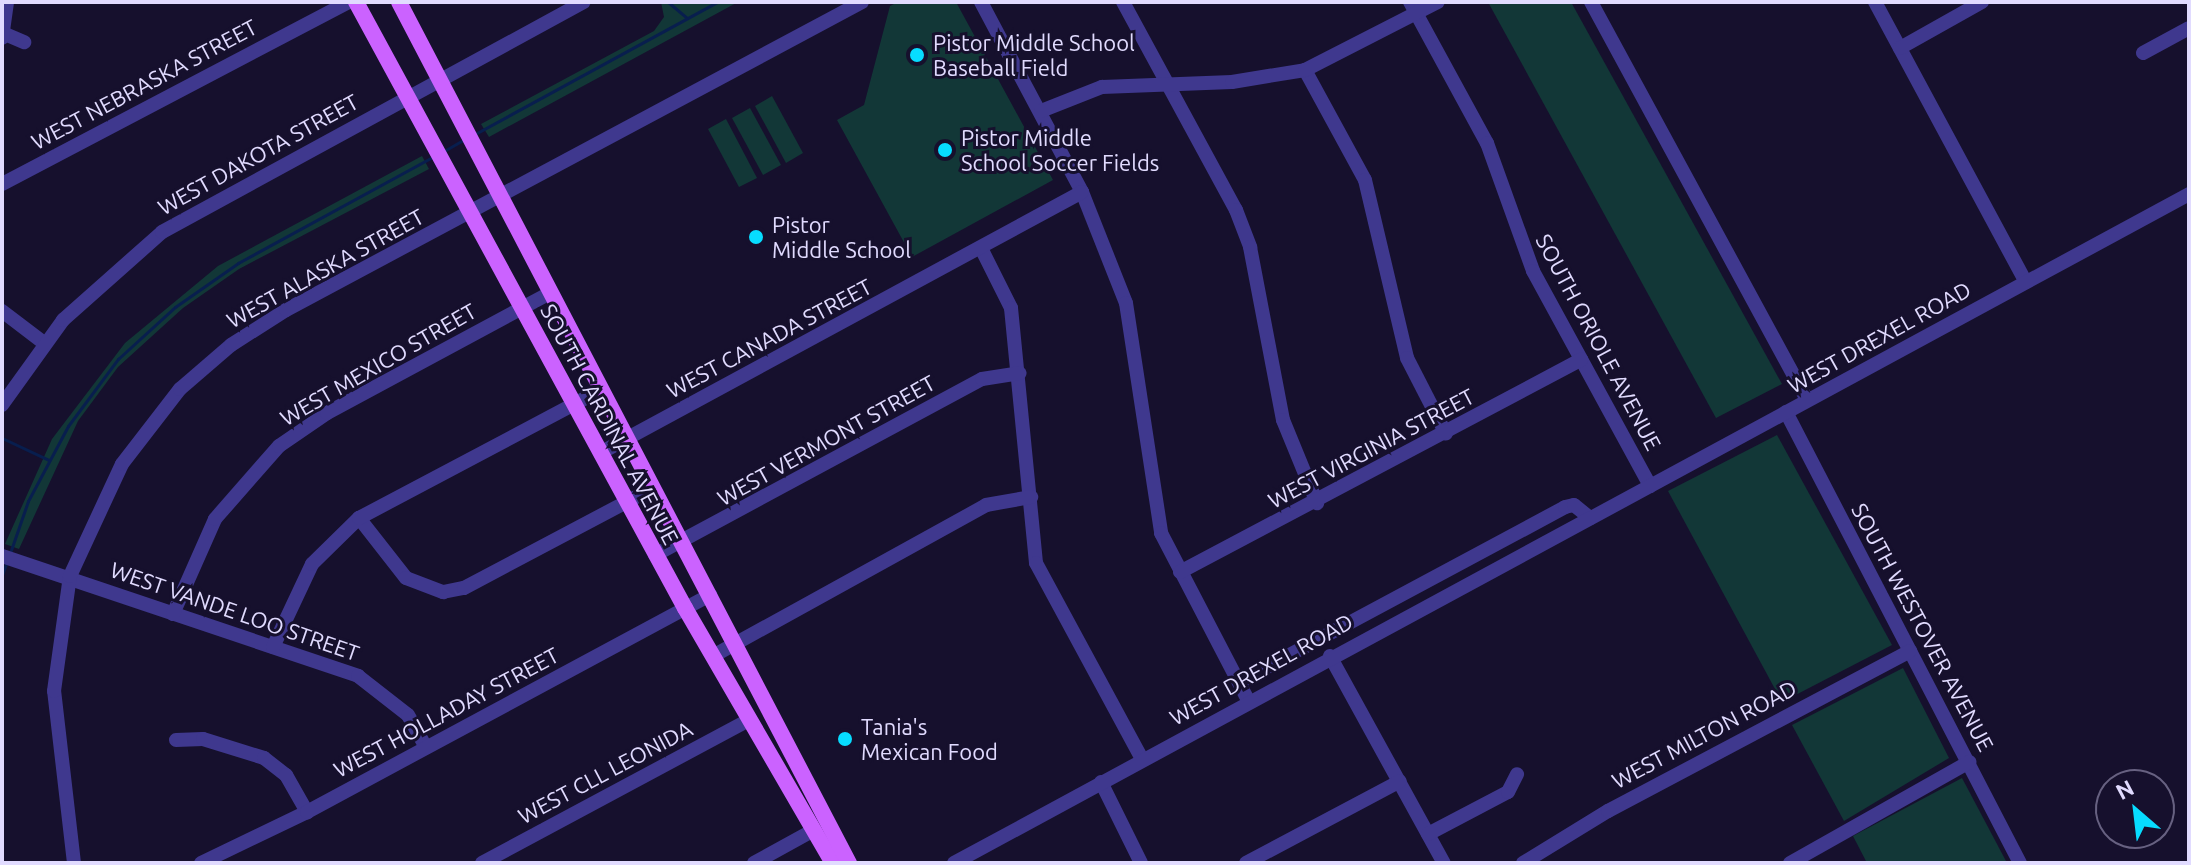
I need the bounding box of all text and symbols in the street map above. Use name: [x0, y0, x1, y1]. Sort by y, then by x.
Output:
street label: WEST NEBRASKA STREET: [27, 13, 261, 155]
place label: Pistor Middle School Baseball Field: [933, 29, 1135, 80]
marker: Pistor Middle School Baseball Field: [908, 46, 926, 64]
street label: WEST DAKOTA STREET: [153, 88, 363, 220]
place label: Pistor Middle School Soccer Fields: [961, 124, 1159, 176]
marker: Pistor Middle School Soccer Fields: [936, 141, 954, 159]
street label: WEST ALASKA STREET: [222, 203, 428, 333]
place label: Pistor Middle School: [772, 211, 911, 262]
marker: Pistor Middle School: [747, 228, 765, 246]
street label: SOUTH ORIOLE AVENUE: [1531, 229, 1667, 455]
street label: WEST CANADA STREET: [662, 273, 876, 403]
street label: WEST DREXEL ROAD: [1783, 276, 1975, 398]
street label: WEST MEXICO STREET: [275, 297, 481, 431]
street label: SOUTH CARDINAL AVENUE: [535, 299, 685, 549]
street label: WEST VERMONT STREET: [712, 369, 940, 511]
street label: WEST VIRGINIA STREET: [1263, 382, 1479, 514]
street label: SOUTH WESTOVER AVENUE: [1846, 499, 2000, 755]
street label: WEST VANDE LOO STREET: [107, 556, 363, 666]
street label: WEST DREXEL ROAD: [1165, 608, 1357, 730]
street label: WEST HOLLADAY STREET: [329, 641, 563, 783]
street label: WEST MILTON ROAD: [1607, 674, 1801, 794]
place label: Tania's Mexican Food: [861, 713, 998, 764]
street label: WEST CLL LEONIDA: [513, 715, 697, 829]
marker: Tania's Mexican Food: [836, 730, 854, 748]
north arrow: [2095, 769, 2175, 849]
text: N: [2111, 774, 2138, 804]

